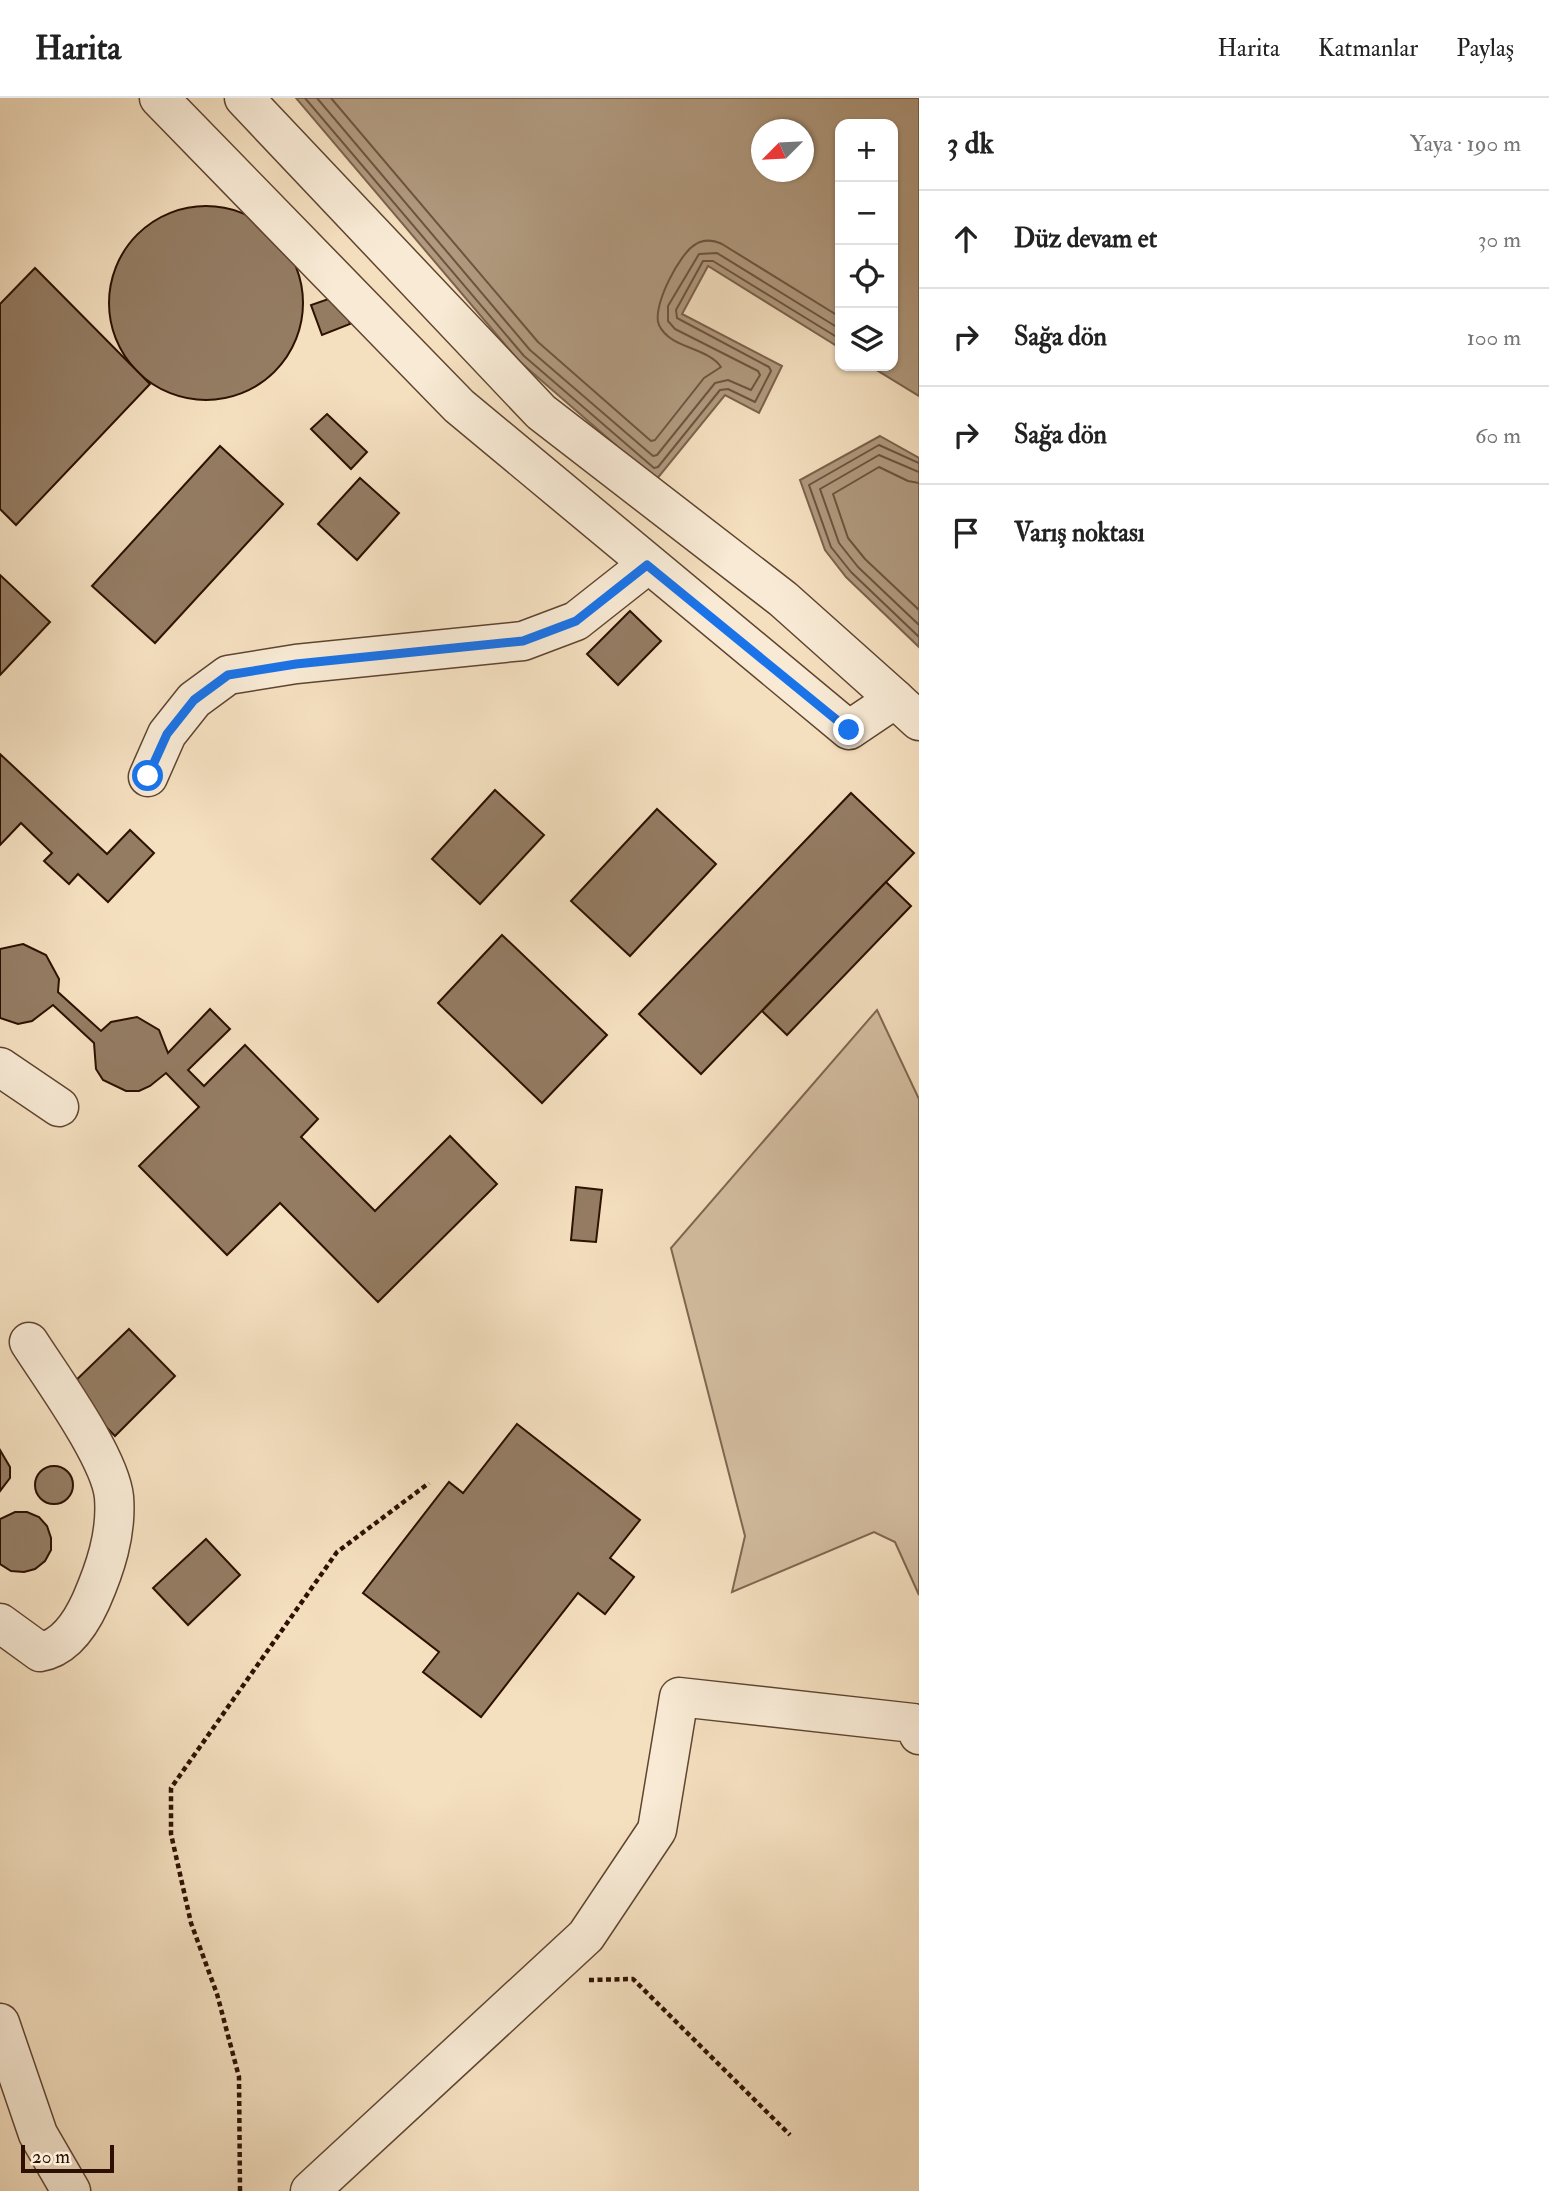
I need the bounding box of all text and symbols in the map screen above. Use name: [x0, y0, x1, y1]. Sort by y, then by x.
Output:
text: Harita: [35, 28, 121, 69]
text: Harita: [1217, 33, 1280, 64]
text: Katmanlar: [1318, 33, 1418, 64]
text: Paylaş: [1456, 33, 1514, 64]
north arrow: [751, 119, 814, 182]
map controls: [835, 119, 898, 371]
button: +: [835, 119, 898, 182]
text: 3 dk: [947, 125, 994, 162]
text: Yaya · 190 m: [1410, 129, 1521, 158]
button: −: [835, 182, 898, 245]
icon: ahead: [947, 220, 985, 258]
text: Düz devam et: [1014, 223, 1157, 255]
text: 30 m: [1478, 225, 1521, 254]
button: locate: [835, 245, 898, 308]
button: layers: [835, 308, 898, 371]
icon: right: [947, 318, 985, 356]
text: Sağa dön: [1014, 321, 1107, 353]
text: 100 m: [1467, 323, 1521, 352]
icon: right: [947, 416, 985, 454]
text: Sağa dön: [1014, 419, 1107, 451]
text: 60 m: [1475, 421, 1521, 450]
icon: arrive: [947, 514, 985, 552]
text: Varış noktası: [1014, 517, 1145, 549]
route end: [833, 714, 864, 745]
route start: [132, 760, 163, 791]
scale bar: [21, 2142, 114, 2174]
text: 20 m: [32, 2145, 70, 2169]

